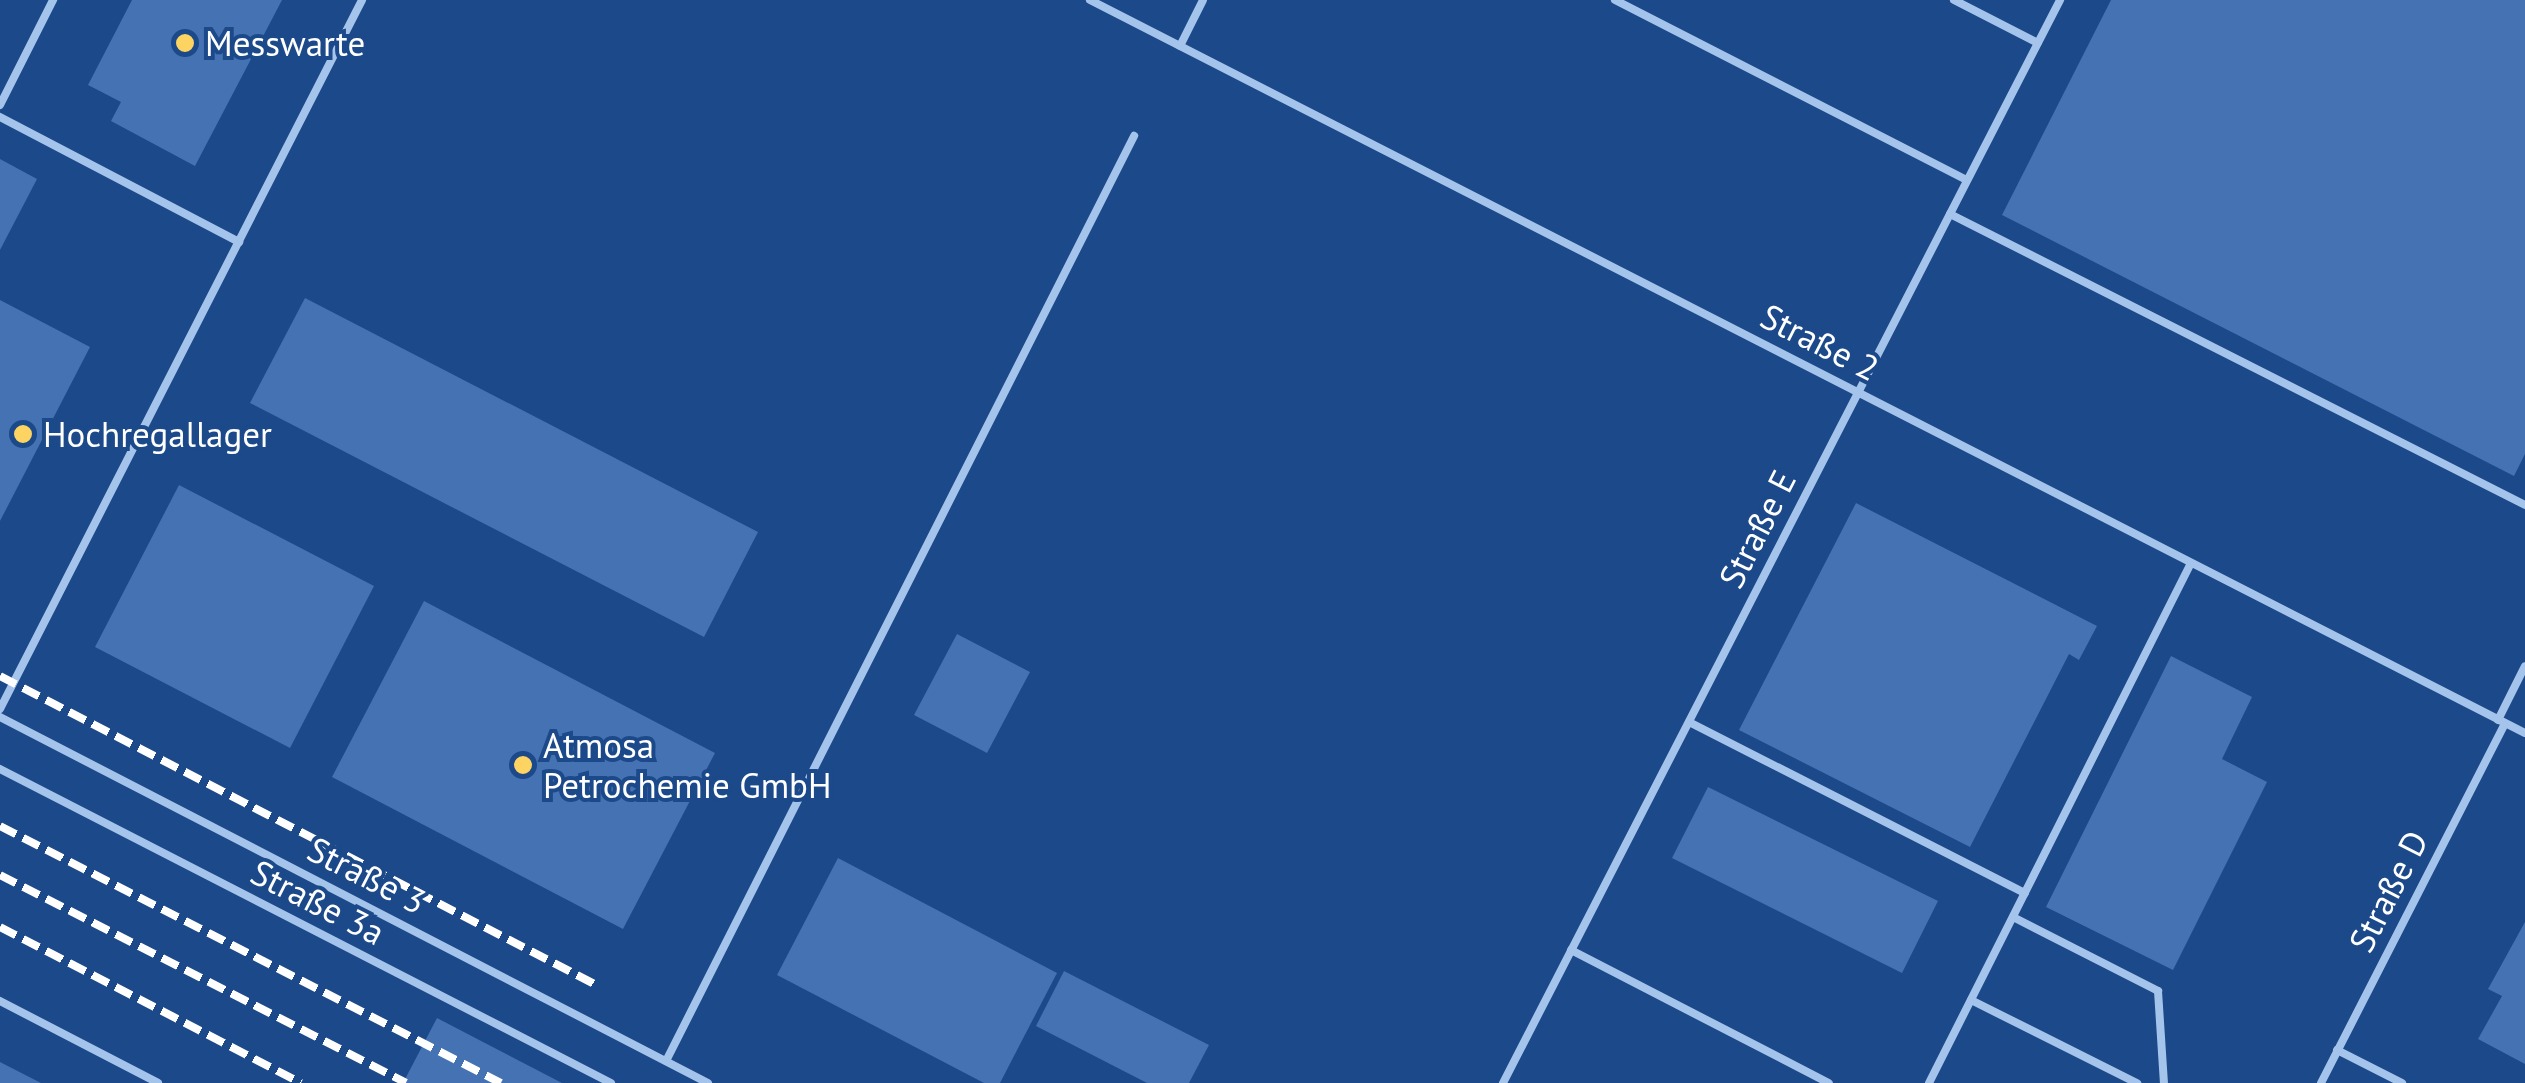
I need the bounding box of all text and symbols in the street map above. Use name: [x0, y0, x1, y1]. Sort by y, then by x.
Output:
place label: Messwarte: [205, 22, 365, 64]
marker: Messwarte: [174, 32, 196, 54]
street label: Straße 2: [1754, 295, 1886, 389]
place label: Hochregallager: [43, 413, 272, 455]
marker: Hochregallager: [12, 423, 34, 445]
street label: Straße E: [1710, 463, 1804, 595]
place label: Atmosa Petrochemie GmbH: [543, 724, 832, 806]
marker: Atmosa Petrochemie GmbH: [512, 754, 534, 776]
street label: Straße D: [2340, 823, 2436, 959]
street label: Straße 3: [301, 828, 433, 922]
street label: Straße 3a: [244, 851, 392, 953]

